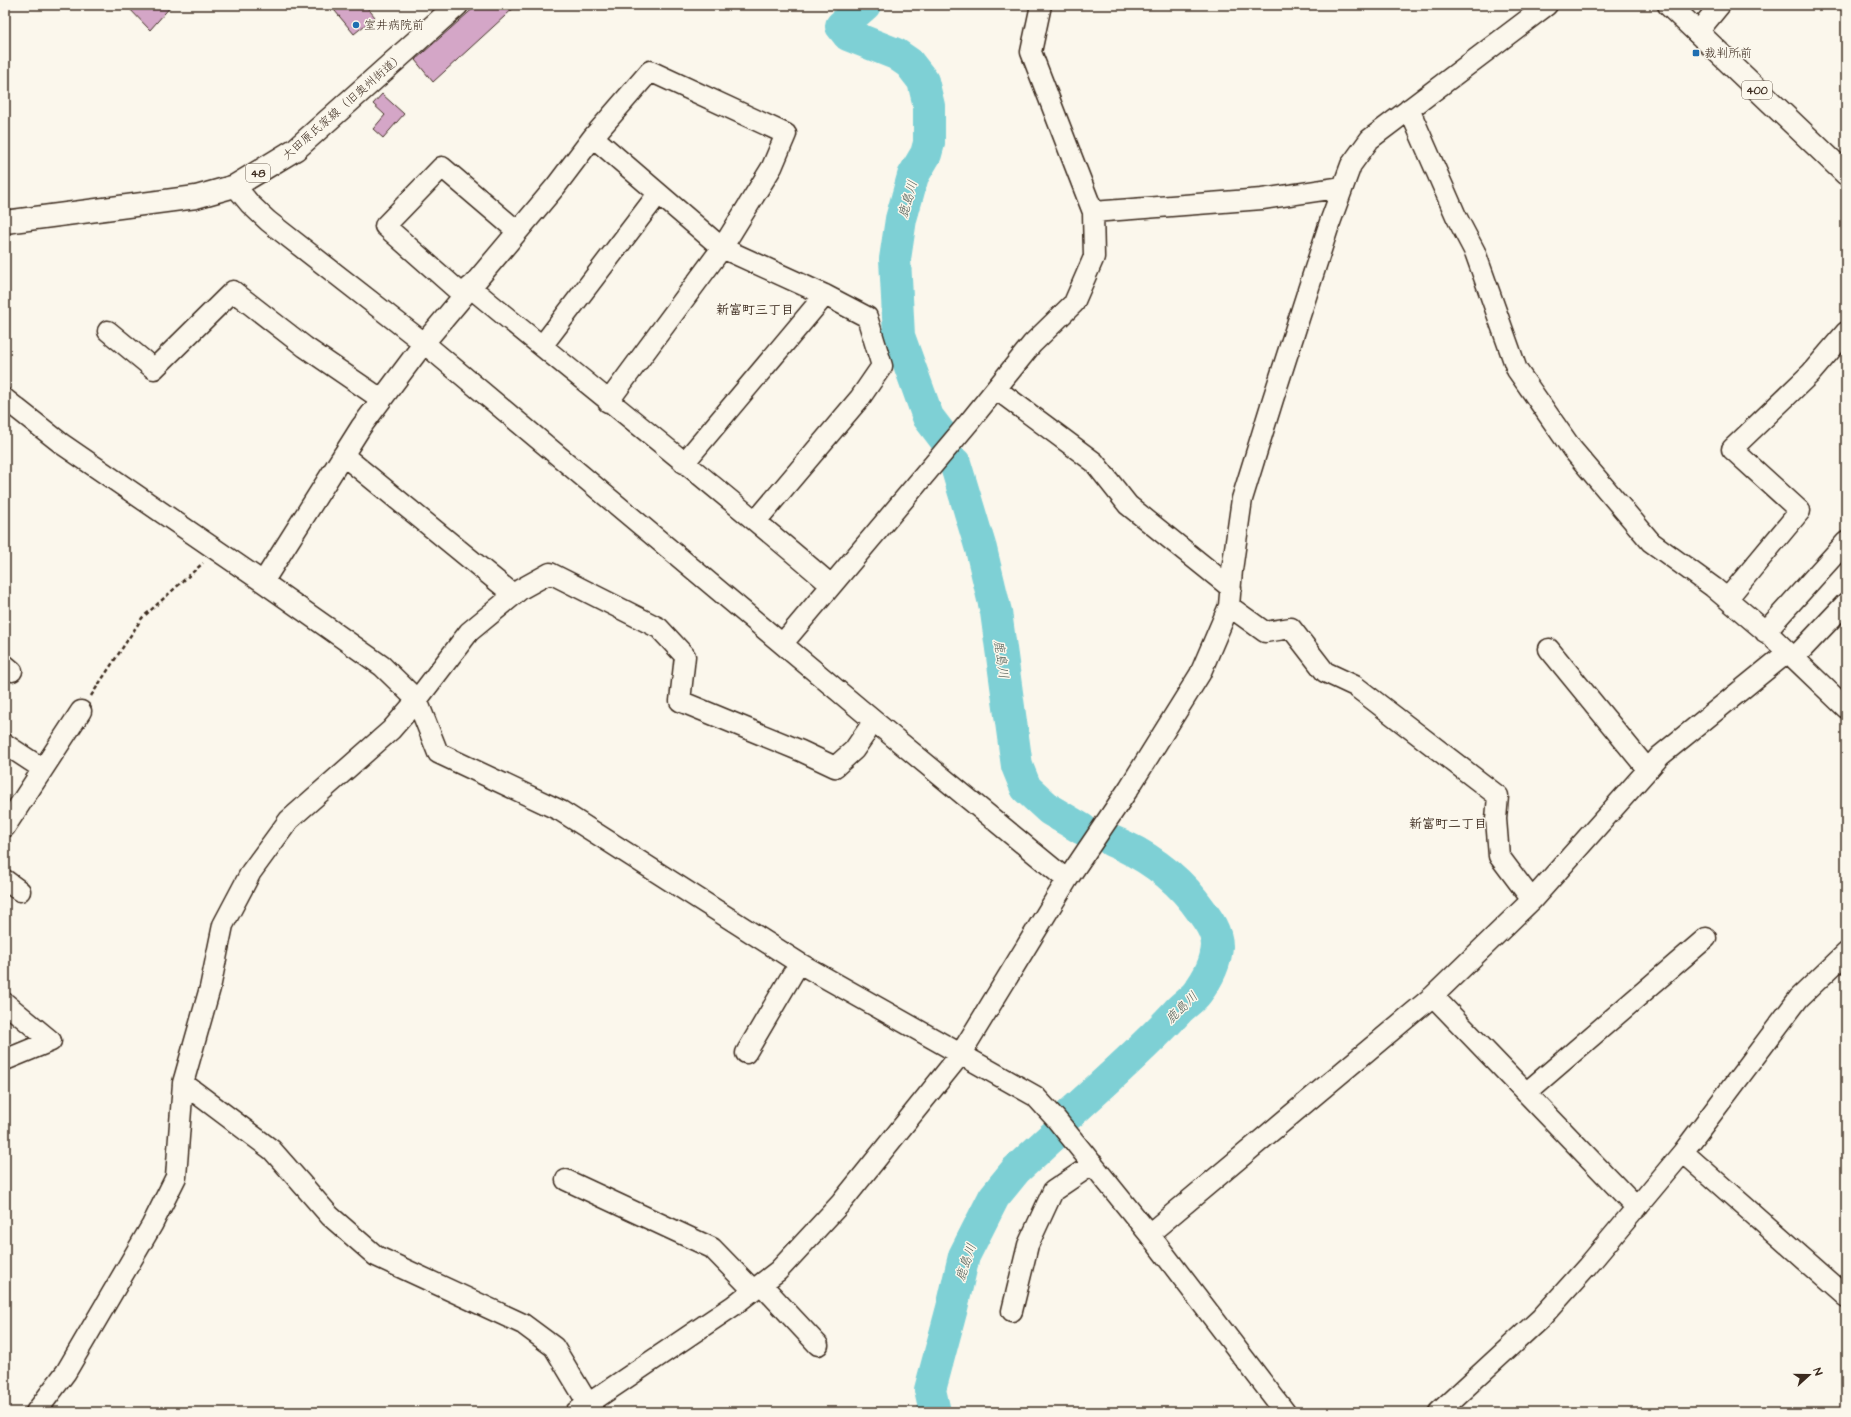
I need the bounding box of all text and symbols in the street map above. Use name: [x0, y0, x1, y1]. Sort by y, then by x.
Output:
place label: 室井病院前: [364, 17, 424, 34]
marker: 室井病院前: [351, 20, 361, 30]
place label: 裁判所前: [1704, 45, 1752, 62]
marker: 裁判所前: [1691, 48, 1701, 58]
street label: 大田原氏家線（旧奥州街道）: [279, 49, 408, 164]
road number: 400: [1742, 81, 1772, 99]
road number: 48: [246, 164, 270, 182]
water label: 鹿島川: [894, 178, 922, 221]
district label: 新富町三丁目: [716, 301, 794, 319]
water label: 鹿島川: [989, 639, 1013, 680]
district label: 新富町二丁目: [1409, 815, 1487, 833]
water label: 鹿島川: [1162, 988, 1202, 1028]
water label: 鹿島川: [951, 1241, 981, 1284]
north arrow: [1789, 1355, 1829, 1395]
text: N: [1810, 1366, 1826, 1378]

